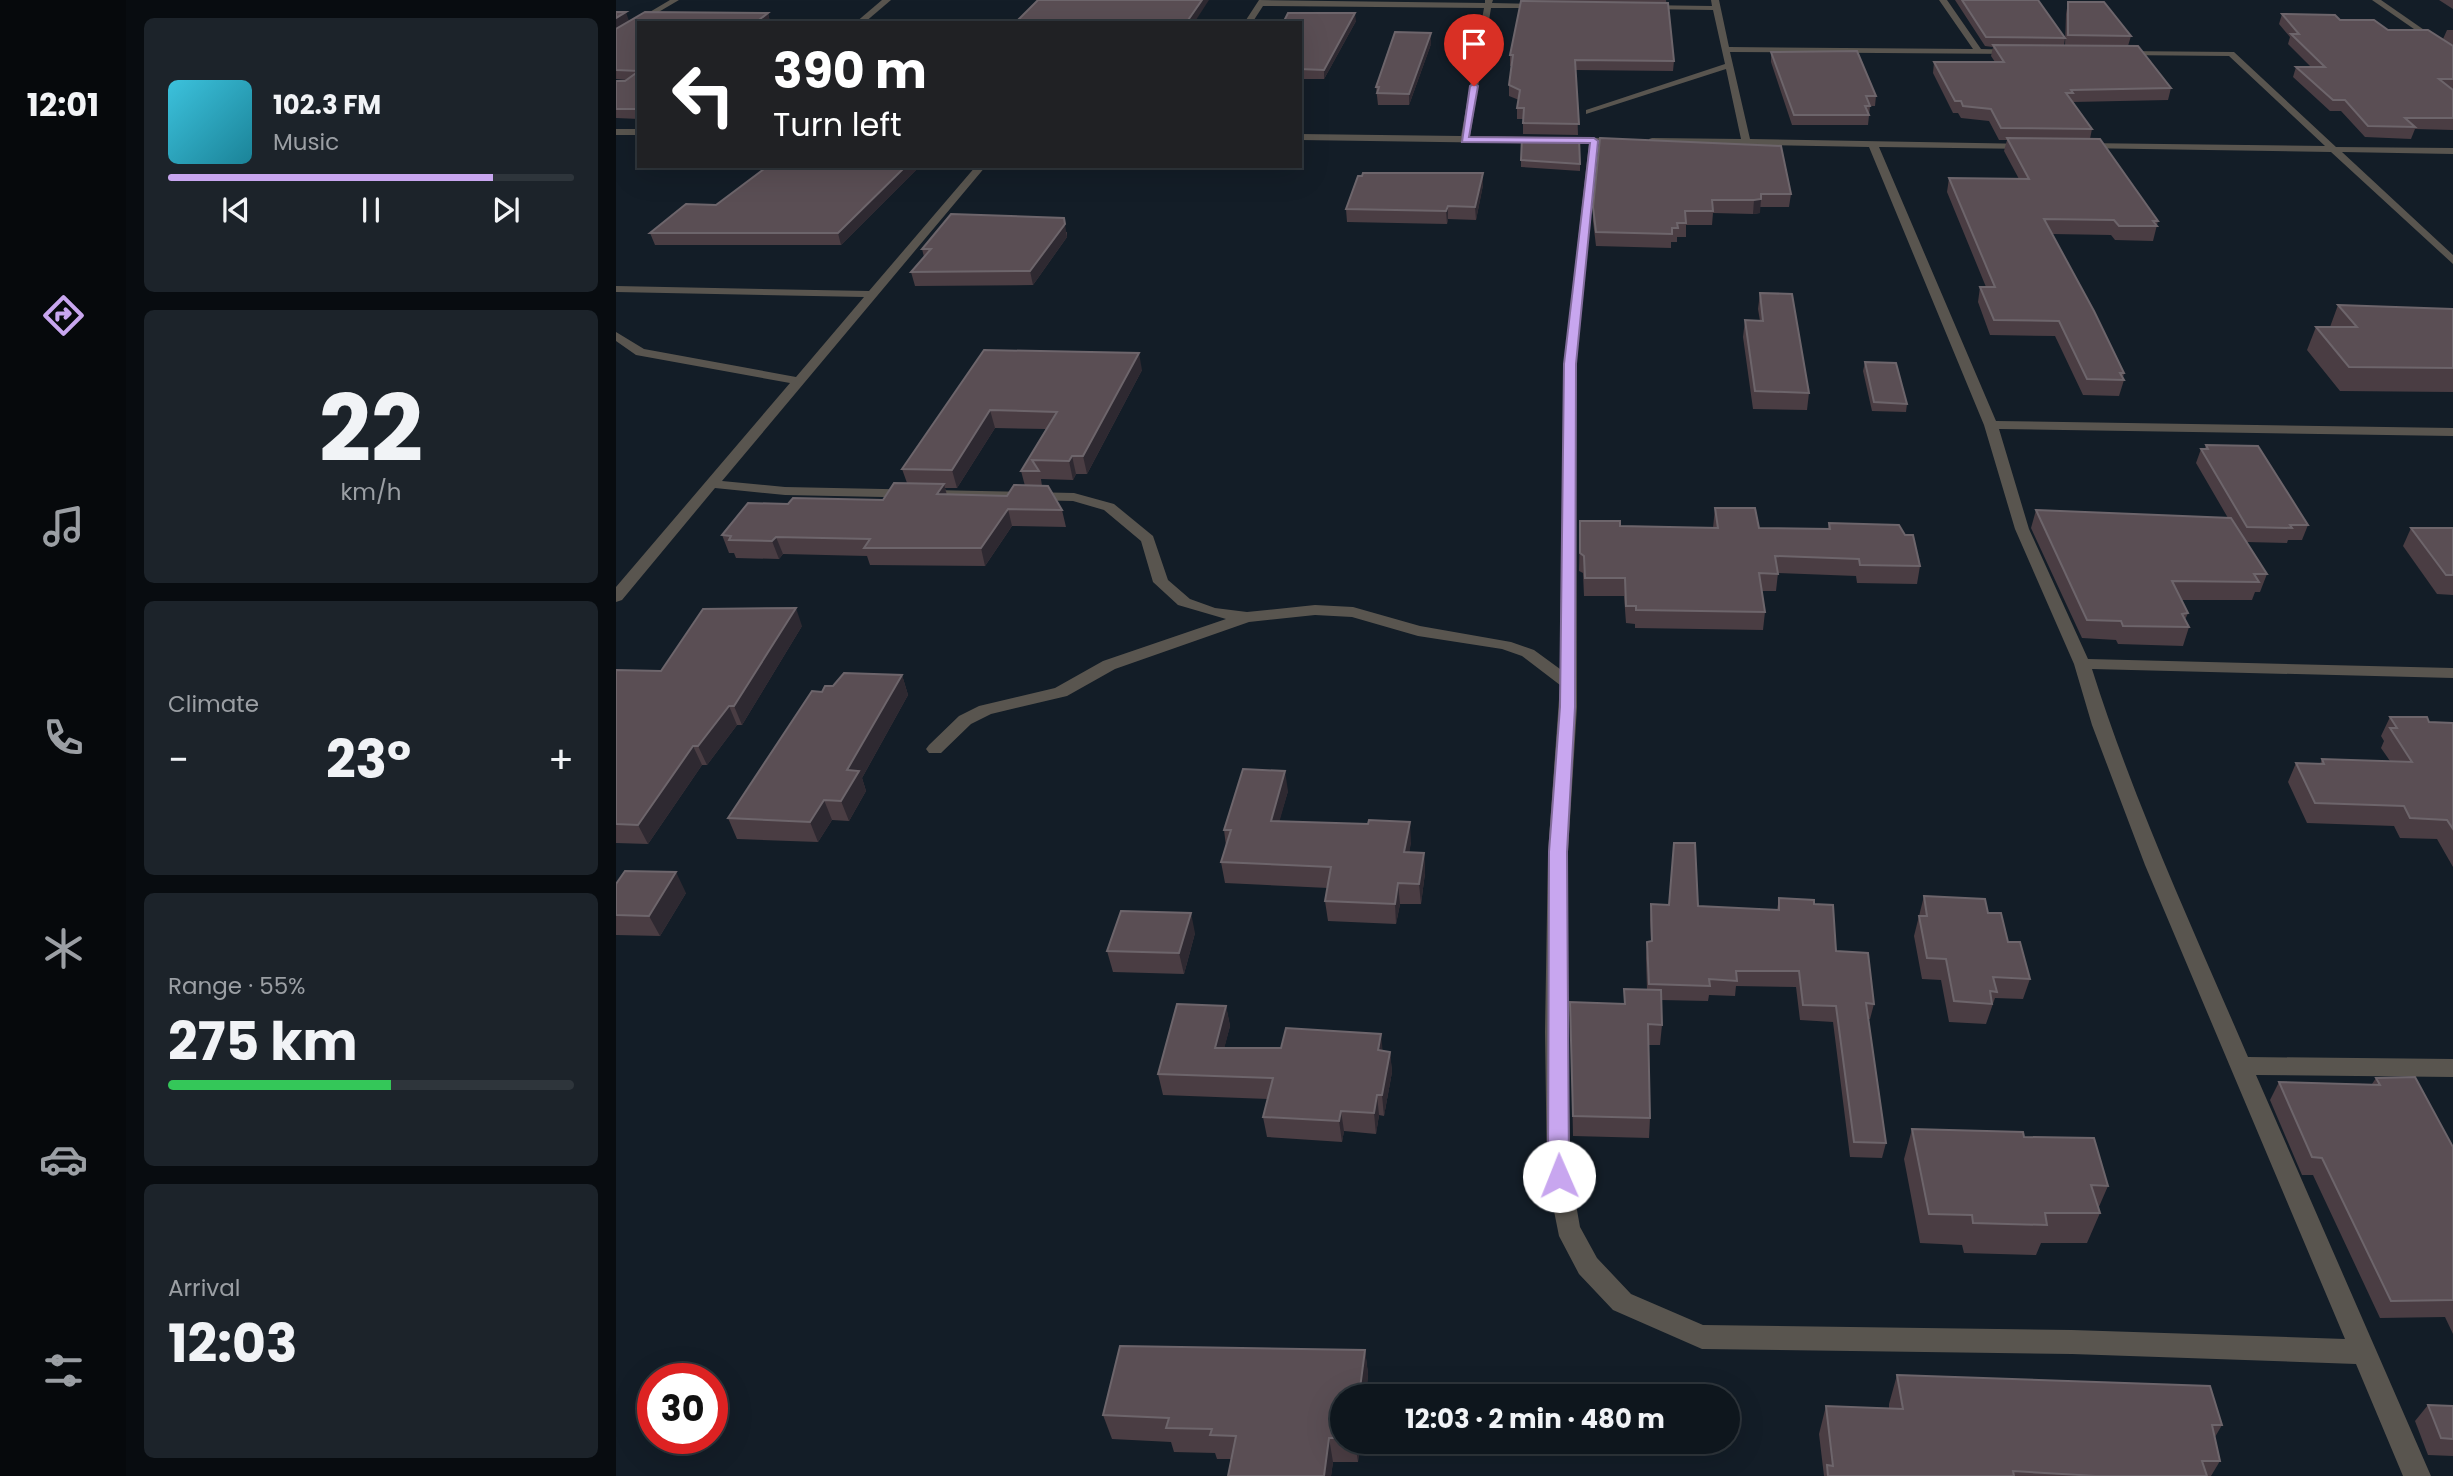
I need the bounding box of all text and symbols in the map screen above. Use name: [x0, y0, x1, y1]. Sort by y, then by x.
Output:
pin: [1444, 14, 1504, 86]
icon: arrive: [1455, 25, 1493, 63]
text: 390 m: [773, 37, 927, 105]
icon: left: [658, 49, 749, 140]
text: 12:01: [27, 82, 99, 127]
text: 102.3 FM: [273, 87, 381, 123]
text: Turn left: [773, 102, 902, 147]
text: Music: [273, 126, 339, 158]
icon: previous: [217, 191, 255, 229]
icon: pause: [352, 191, 390, 229]
icon: next: [487, 191, 525, 229]
icon: directions: [39, 291, 88, 340]
text: 22: [319, 365, 423, 493]
text: km/h: [340, 476, 402, 508]
icon: music: [39, 502, 88, 551]
text: Climate: [168, 688, 259, 720]
icon: phone: [39, 713, 88, 762]
text: 23°: [326, 723, 411, 796]
text: −: [168, 733, 189, 786]
text: +: [548, 733, 574, 786]
icon: climate: [39, 924, 88, 973]
text: Range · 55%: [168, 970, 306, 1002]
text: 275 km: [168, 1005, 358, 1078]
icon: car: [39, 1135, 88, 1184]
position arrow: [1522, 1139, 1596, 1213]
text: Arrival: [168, 1272, 240, 1304]
text: 12:03: [168, 1307, 297, 1380]
icon: filters: [39, 1346, 88, 1395]
speed limit sign: 30: [637, 1363, 728, 1454]
text: 12:03 · 2 min · 480 m: [1405, 1401, 1665, 1437]

